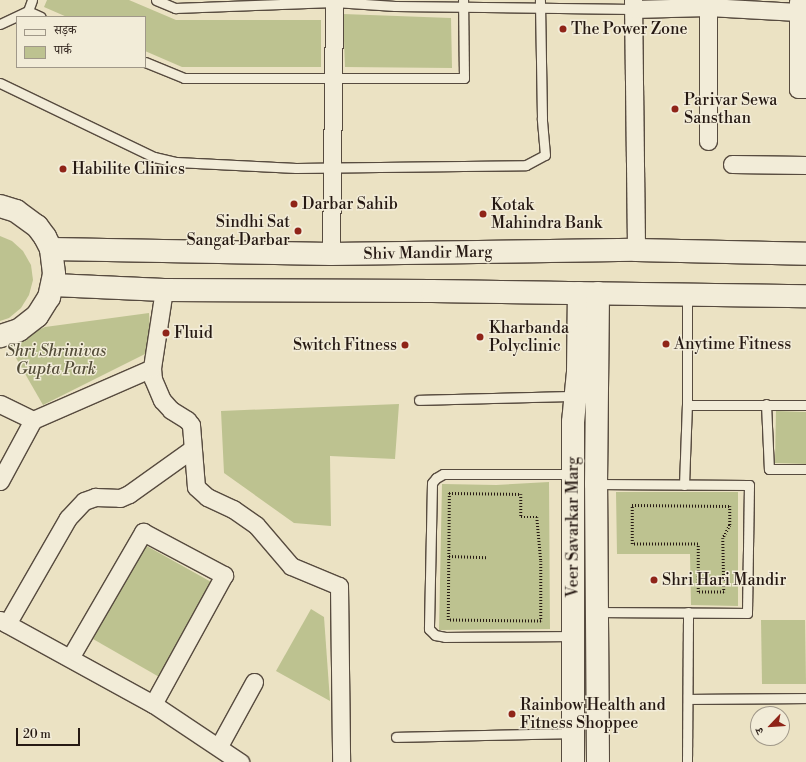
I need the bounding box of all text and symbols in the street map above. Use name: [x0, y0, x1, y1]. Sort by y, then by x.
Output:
legend: [16, 16, 146, 68]
place label: The Power Zone: [571, 19, 688, 39]
text: सड़क: [54, 23, 77, 38]
marker: The Power Zone: [558, 24, 568, 34]
text: पार्क: [54, 43, 72, 58]
place label: Parivar Sewa Sansthan: [684, 90, 777, 128]
marker: Parivar Sewa Sansthan: [669, 103, 681, 115]
place label: Habilite Clinics: [72, 159, 185, 179]
marker: Habilite Clinics: [57, 163, 69, 175]
place label: Darbar Sahib: [302, 194, 398, 214]
place label: Kotak Mahindra Bank: [491, 195, 602, 233]
marker: Darbar Sahib: [289, 199, 299, 209]
marker: Kotak Mahindra Bank: [478, 209, 488, 219]
place label: Sindhi Sat Sangat Darbar: [186, 212, 290, 250]
marker: Sindhi Sat Sangat Darbar: [293, 226, 303, 236]
street label: Shiv Mandir Marg: [363, 242, 493, 264]
place label: Kharbanda Polyclinic: [489, 318, 569, 356]
place label: Fluid: [174, 323, 213, 343]
marker: Fluid: [161, 328, 171, 338]
marker: Kharbanda Polyclinic: [474, 331, 486, 343]
place label: Anytime Fitness: [674, 334, 791, 354]
place label: Switch Fitness: [293, 335, 397, 355]
marker: Anytime Fitness: [661, 339, 671, 349]
marker: Switch Fitness: [400, 340, 410, 350]
park label: Shri Shrinivas Gupta Park: [6, 341, 106, 379]
street label: Veer Savarkar Marg: [563, 457, 583, 597]
place label: Shri Hari Mandir: [662, 570, 786, 590]
marker: Shri Hari Mandir: [649, 575, 659, 585]
place label: Rainbow Health and Fitness Shoppee: [520, 695, 666, 733]
north arrow: [750, 706, 790, 746]
marker: Rainbow Health and Fitness Shoppee: [507, 709, 517, 719]
scale bar: [18, 720, 82, 746]
text: उ: [753, 725, 768, 736]
text: 20 m: [23, 727, 51, 742]

